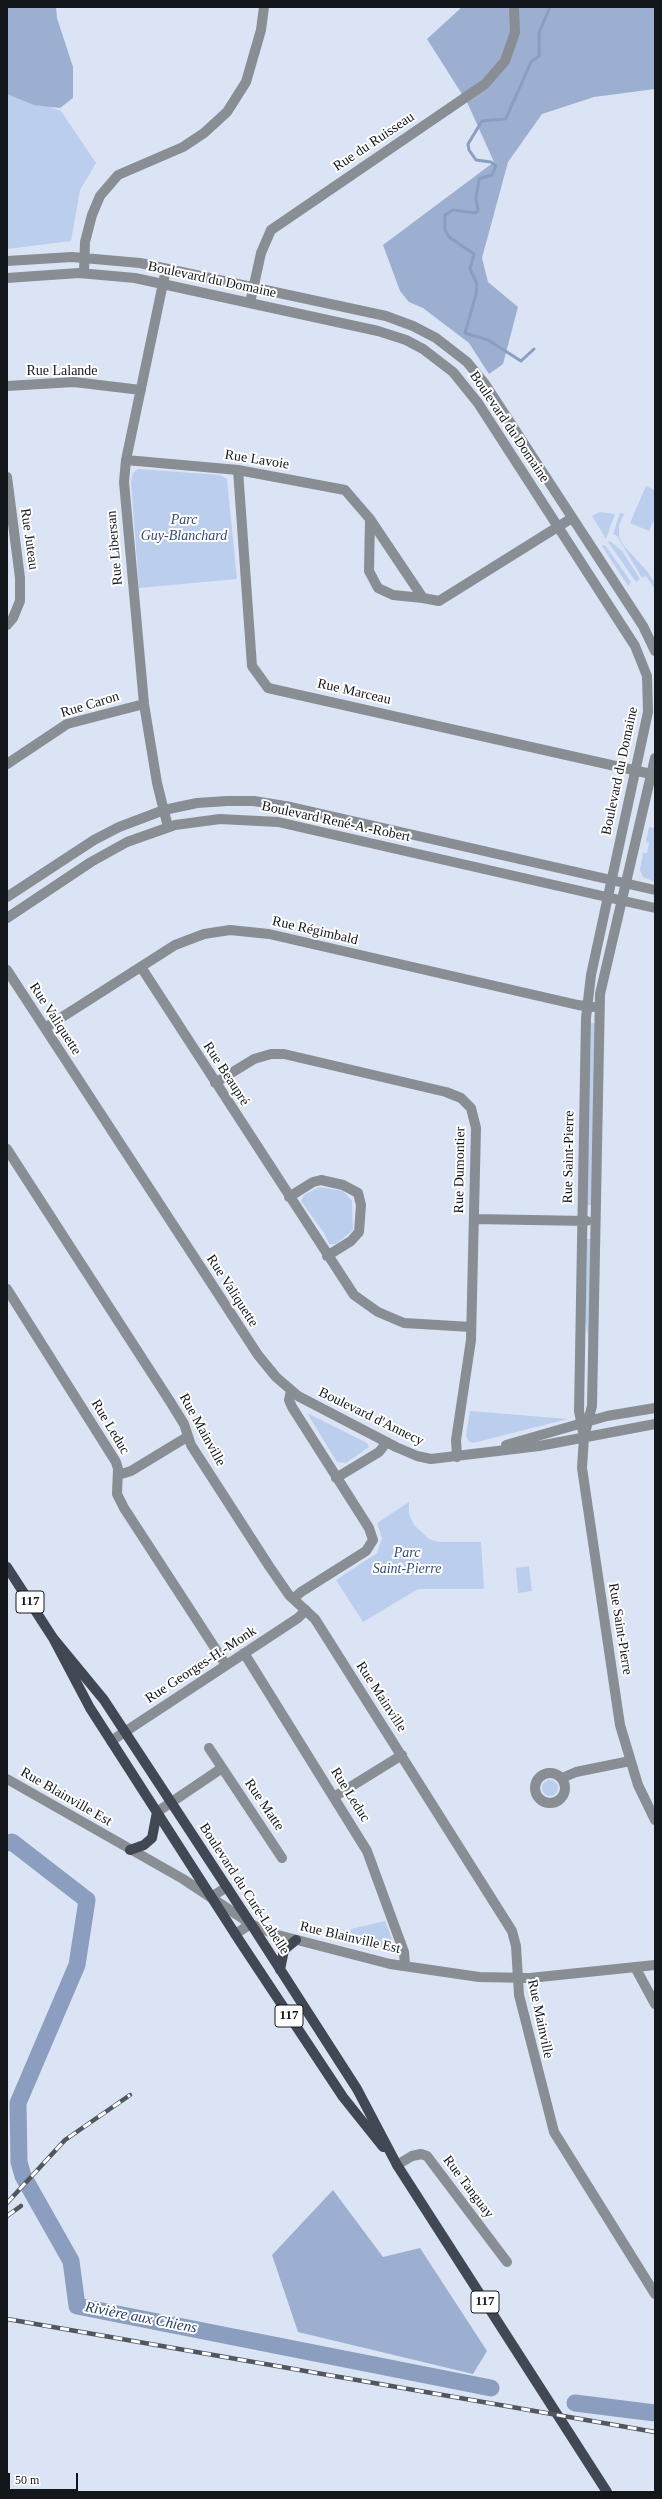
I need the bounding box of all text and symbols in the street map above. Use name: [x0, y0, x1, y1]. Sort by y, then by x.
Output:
street label: Rue du Ruisseau: [330, 109, 418, 175]
street label: Boulevard du Domaine: [146, 258, 278, 302]
street label: Rue Lalande: [26, 363, 98, 379]
street label: Boulevard du Domaine: [466, 368, 552, 486]
street label: Rue Lavoie: [224, 447, 290, 473]
street label: Rue Juteau: [16, 507, 42, 571]
street label: Rue Libersan: [103, 510, 127, 586]
park label: Parc Guy-Blanchard: [141, 512, 227, 544]
street label: Rue Marceau: [316, 675, 392, 709]
street label: Rue Caron: [59, 688, 121, 722]
street label: Boulevard du Domaine: [598, 705, 642, 837]
street label: Boulevard René-A.-Robert: [260, 798, 412, 846]
street label: Rue Régimbald: [270, 913, 360, 949]
street label: Rue Valiquette: [25, 980, 85, 1058]
street label: Rue Beaupré: [199, 1039, 253, 1109]
street label: Rue Saint-Pierre: [560, 1110, 578, 1204]
street label: Rue Dumontier: [451, 1127, 469, 1213]
street label: Rue Valiquette: [202, 1252, 262, 1330]
street label: Boulevard d'Annecy: [316, 1384, 426, 1450]
street label: Rue Mainville: [175, 1391, 229, 1469]
street label: Rue Leduc: [87, 1397, 133, 1457]
park label: Parc Saint-Pierre: [373, 1545, 441, 1578]
street label: Rue Saint-Pierre: [604, 1582, 636, 1676]
road number: 117: [16, 1591, 44, 1613]
street label: Rue Georges-H.-Monk: [142, 1623, 260, 1707]
street label: Rue Mainville: [352, 1659, 410, 1735]
street label: Rue Blainville Est: [17, 1764, 115, 1830]
street label: Rue Leduc: [327, 1765, 373, 1825]
street label: Rue Matte: [241, 1776, 287, 1834]
street label: Boulevard du Curé-Labelle: [195, 1820, 293, 1958]
street label: Rue Blainville Est: [298, 1918, 402, 1958]
street label: Rue Mainville: [523, 1978, 557, 2060]
road number: 117: [275, 2005, 303, 2027]
street label: Rue Tanguay: [439, 2152, 497, 2222]
road number: 117: [471, 2291, 499, 2313]
water label: Rivière aux Chiens: [84, 2298, 198, 2338]
scale bar: [10, 2465, 80, 2491]
text: 50 m: [15, 2473, 39, 2487]

